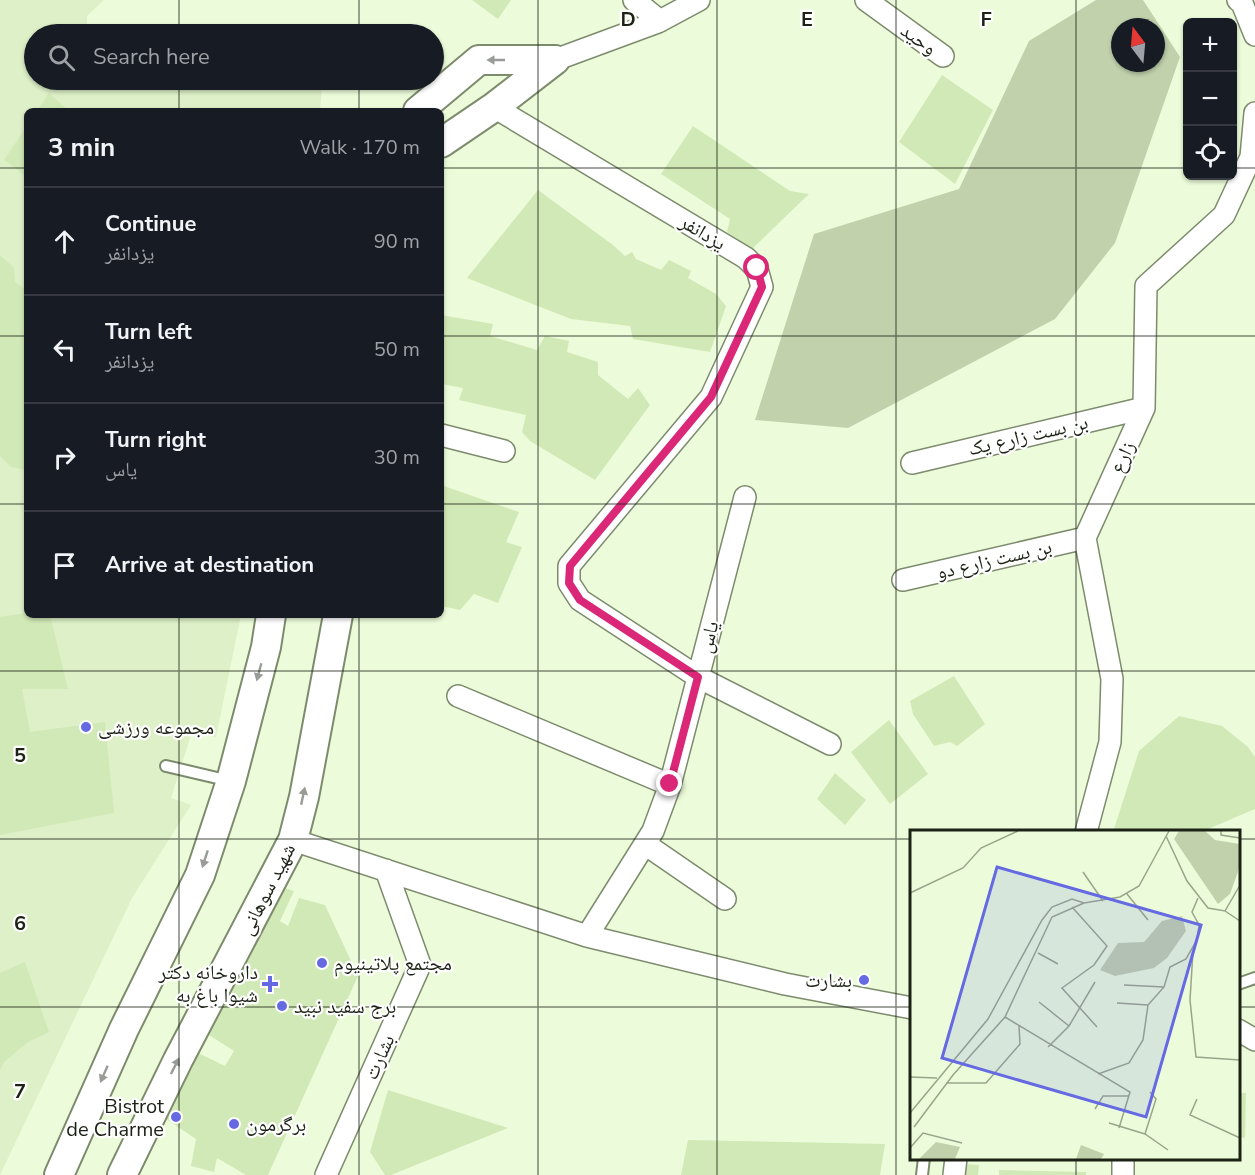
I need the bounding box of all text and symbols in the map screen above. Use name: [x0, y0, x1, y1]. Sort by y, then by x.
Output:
text: D: [620, 6, 636, 33]
text: E: [801, 6, 813, 33]
text: F: [980, 6, 992, 33]
street label: وحید: [895, 17, 942, 62]
north arrow: [1111, 18, 1165, 72]
map controls: [1183, 18, 1237, 180]
button: +: [1183, 18, 1237, 72]
search box: [24, 24, 444, 90]
icon: search: [45, 41, 78, 74]
text: Search here: [93, 42, 210, 72]
one-way arrow: [487, 55, 506, 65]
button: −: [1183, 72, 1237, 126]
button: locate: [1183, 126, 1237, 180]
text: 3 min: [48, 130, 115, 165]
text: Walk · 170 m: [300, 134, 420, 161]
street label: یزدانفر: [674, 208, 731, 257]
text: Continue: [105, 209, 196, 239]
icon: ahead: [48, 225, 81, 258]
text: 90 m: [374, 228, 420, 255]
text: یزدانفر: [105, 240, 154, 267]
route start: [743, 254, 769, 280]
text: Turn left: [105, 317, 192, 347]
icon: left: [48, 333, 81, 366]
text: 50 m: [374, 336, 420, 363]
text: یزدانفر: [105, 348, 154, 375]
street label: بن بست زارع یک: [965, 409, 1091, 462]
text: Turn right: [105, 425, 206, 455]
street label: زارع: [1103, 437, 1142, 478]
icon: right: [48, 441, 81, 474]
text: 30 m: [374, 444, 420, 471]
text: یاس: [105, 456, 137, 483]
street label: بن بست زارع دو: [934, 533, 1054, 586]
icon: arrive: [48, 549, 81, 582]
text: Arrive at destination: [105, 550, 314, 580]
street label: یاس: [691, 618, 725, 656]
one-way arrow: [254, 663, 264, 681]
place label: مجموعه ورزشی: [98, 714, 214, 741]
marker: مجموعه ورزشی: [79, 720, 93, 734]
text: 5: [14, 742, 26, 769]
route end: [656, 770, 682, 796]
one-way arrow: [299, 787, 309, 805]
inset map: [910, 830, 1240, 1160]
street label: شهید سوهانی: [233, 839, 302, 940]
one-way arrow: [200, 850, 209, 868]
text: 6: [14, 910, 26, 937]
place label: مجتمع پلاتینیوم: [334, 950, 452, 977]
marker: مجتمع پلاتینیوم: [315, 956, 329, 970]
place label: داروخانه دکتر شیوا باغ به: [158, 959, 258, 1009]
place label: بشارت: [805, 967, 852, 994]
marker: بشارت: [857, 973, 871, 987]
marker: داروخانه دکتر شیوا باغ به: [263, 977, 277, 991]
place label: برج سفید نبید: [294, 993, 396, 1020]
marker: برج سفید نبید: [275, 999, 289, 1013]
street label: بشارت: [358, 1030, 401, 1084]
one-way arrow: [170, 1057, 180, 1074]
one-way arrow: [99, 1065, 109, 1083]
text: 7: [14, 1078, 26, 1105]
place label: Bistrot de Charme: [66, 1093, 165, 1143]
marker: Bistrot de Charme: [169, 1110, 183, 1124]
place label: برگرمون: [246, 1111, 306, 1138]
marker: برگرمون: [227, 1117, 241, 1131]

